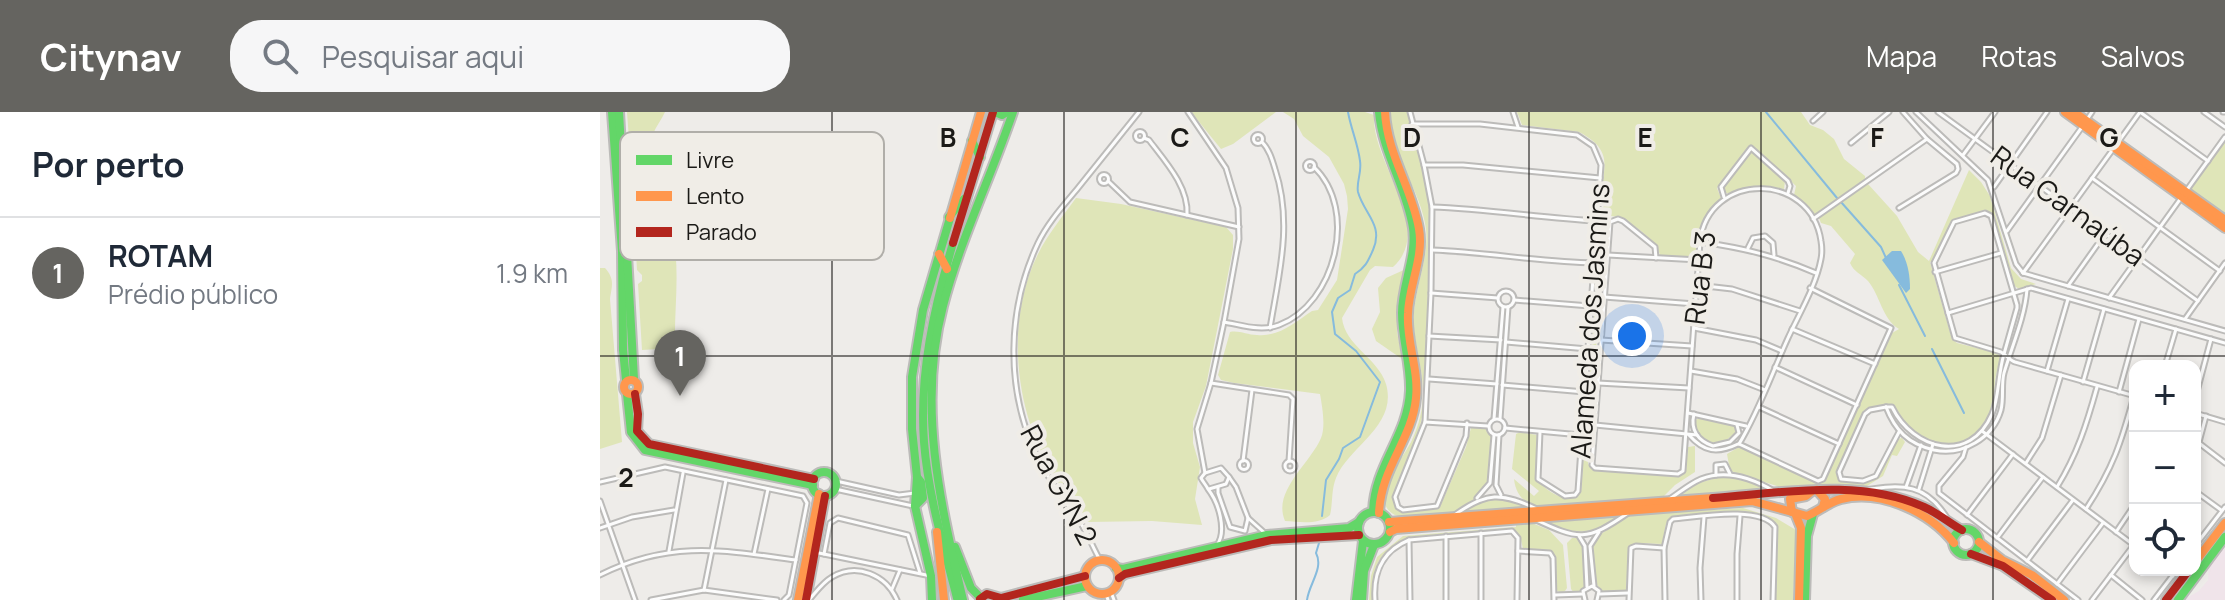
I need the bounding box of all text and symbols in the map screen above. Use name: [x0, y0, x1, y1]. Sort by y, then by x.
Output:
search box: [230, 20, 790, 92]
text: Citynav: [40, 30, 182, 82]
icon: search: [258, 34, 302, 78]
text: Pesquisar aqui: [322, 36, 524, 77]
text: Mapa: [1866, 37, 1937, 75]
text: Rotas: [1981, 37, 2057, 75]
text: Salvos: [2101, 37, 2185, 75]
text: B: [940, 119, 956, 155]
text: C: [1170, 119, 1190, 155]
text: D: [1403, 119, 1421, 155]
text: E: [1637, 119, 1653, 155]
text: F: [1870, 119, 1884, 155]
text: G: [2099, 119, 2119, 155]
legend: [620, 132, 884, 260]
street label: Rua Carnaúba: [1984, 136, 2153, 274]
text: Por perto: [32, 141, 185, 187]
text: Livre: [686, 145, 734, 175]
text: Lento: [686, 181, 744, 211]
street label: Alameda dos Jasmins: [1560, 182, 1618, 460]
text: Parado: [686, 217, 757, 247]
street label: Rua B 3: [1674, 229, 1724, 327]
text: ROTAM: [108, 235, 213, 276]
text: 1: [52, 255, 64, 291]
text: 1.9 km: [496, 255, 568, 291]
text: Prédio público: [108, 276, 278, 312]
your location: [1612, 316, 1652, 356]
pin: 1: [654, 330, 706, 396]
map controls: [2129, 360, 2201, 576]
button: +: [2129, 360, 2201, 432]
street label: Rua GYN 2: [1012, 418, 1107, 551]
button: −: [2129, 432, 2201, 504]
text: 2: [618, 459, 634, 495]
button: locate: [2129, 504, 2201, 576]

